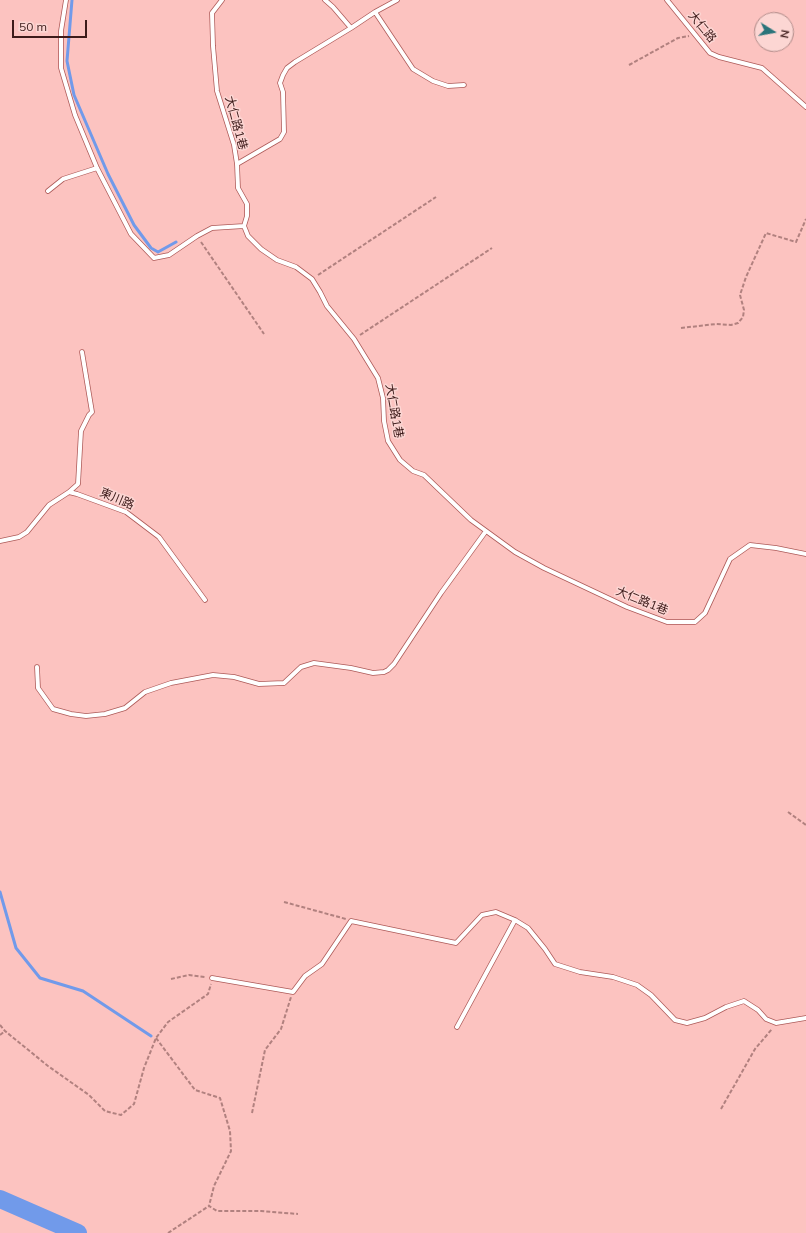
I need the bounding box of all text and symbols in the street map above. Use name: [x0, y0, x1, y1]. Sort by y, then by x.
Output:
street label: 大仁路: [685, 9, 719, 45]
scale bar: [14, 12, 89, 38]
north arrow: [754, 12, 794, 52]
text: 50 m: [19, 19, 47, 34]
text: N: [777, 29, 792, 40]
street label: 大仁路1巷: [222, 94, 250, 152]
street label: 大仁路1巷: [382, 383, 406, 439]
street label: 東川路: [98, 485, 136, 513]
street label: 大仁路1巷: [614, 584, 670, 618]

